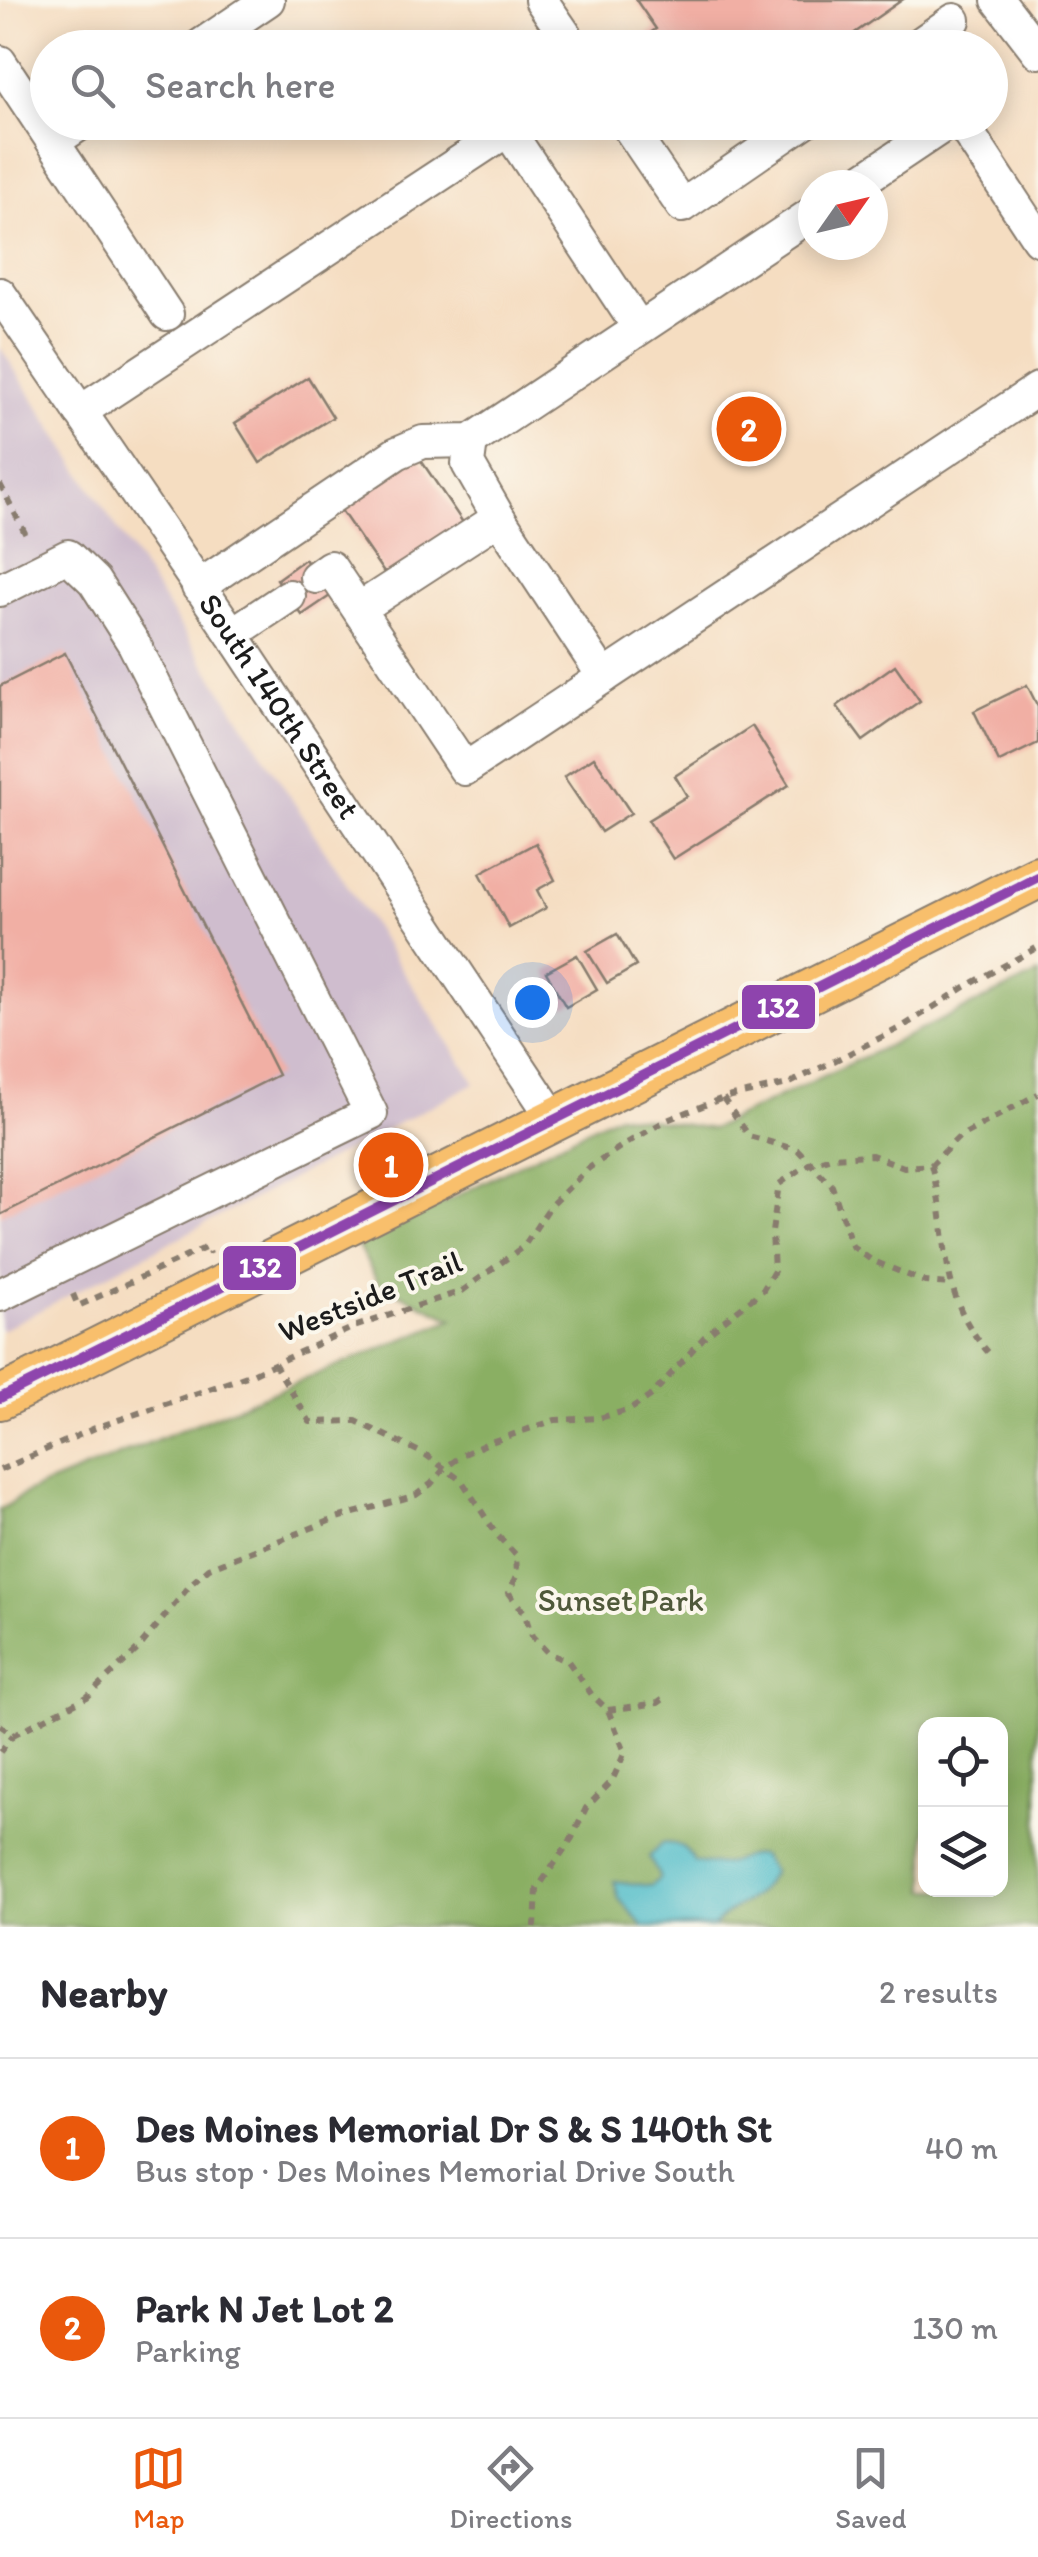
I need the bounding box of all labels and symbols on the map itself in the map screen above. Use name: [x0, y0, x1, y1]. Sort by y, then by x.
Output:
north arrow: [798, 170, 888, 260]
pin: 2: [716, 392, 782, 466]
street label: South 140th Street: [191, 586, 368, 826]
your location: [507, 977, 558, 1028]
line badge: 132: [740, 983, 817, 1031]
text: 132: [757, 990, 800, 1024]
pin: 1: [358, 1128, 424, 1202]
street label: Westside Trail: [273, 1242, 467, 1350]
line badge: 132: [221, 1244, 298, 1292]
text: 132: [239, 1250, 282, 1284]
park label: Sunset Park: [538, 1581, 704, 1619]

